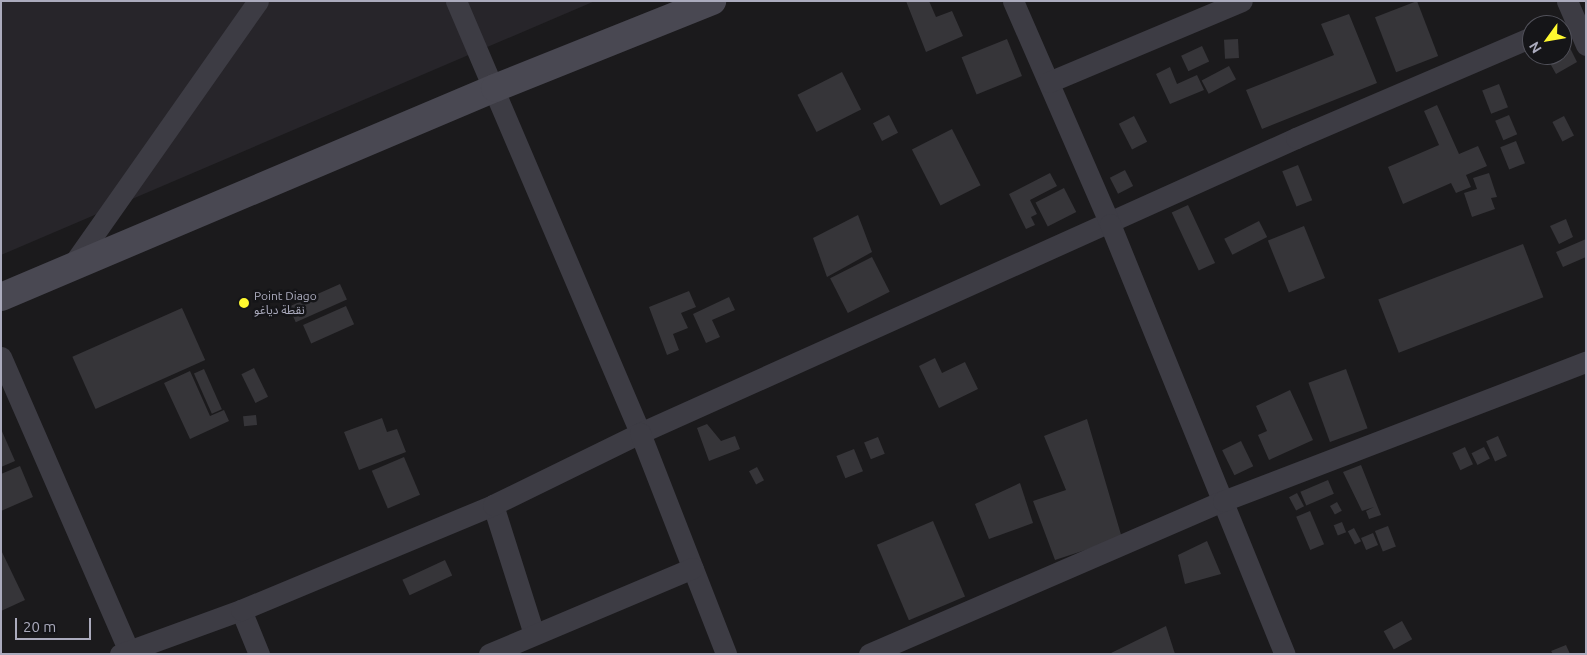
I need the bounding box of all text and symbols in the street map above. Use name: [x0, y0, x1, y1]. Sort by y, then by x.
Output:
north arrow: [1522, 15, 1572, 65]
text: N: [1526, 39, 1545, 56]
place label: Point Diago نقطة دياغو: [254, 289, 317, 317]
marker: Point Diago نقطة دياغو: [238, 297, 250, 309]
scale bar: [18, 608, 94, 640]
text: 20 m: [23, 618, 56, 635]

